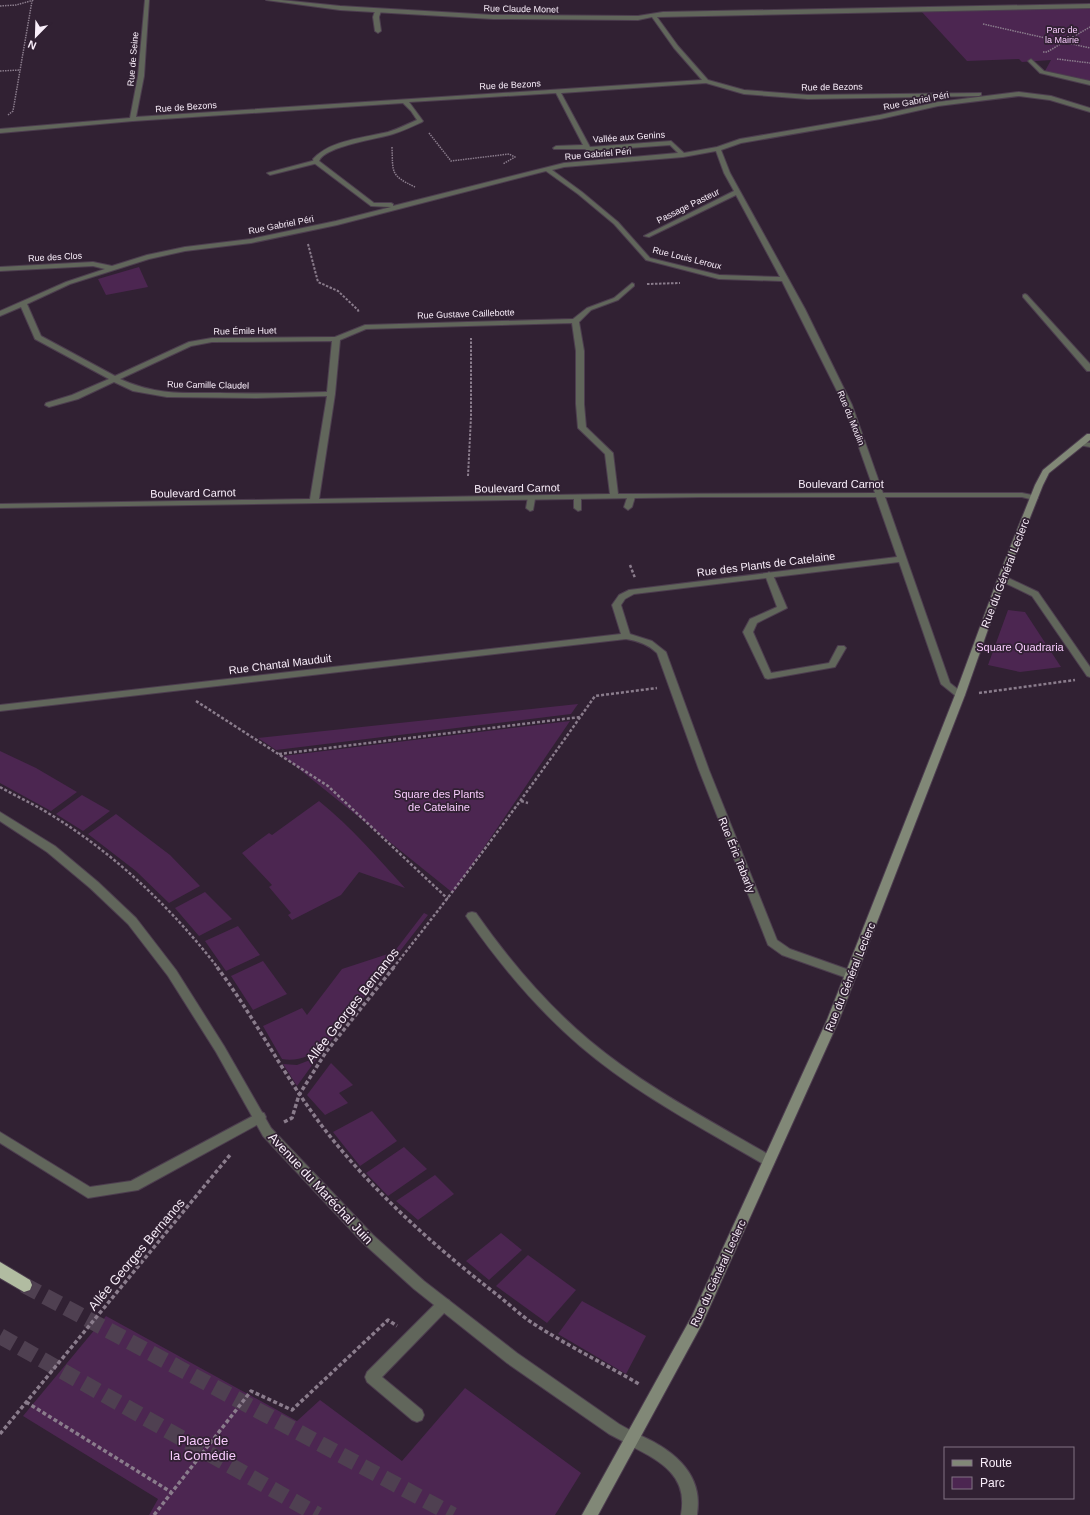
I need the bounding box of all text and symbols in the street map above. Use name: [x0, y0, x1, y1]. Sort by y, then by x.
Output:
street label: Rue Claude Monet: [483, 3, 559, 15]
north arrow: [16, 16, 56, 56]
park label: Parc de la Mairie: [1045, 25, 1079, 45]
street label: Rue de Seine: [126, 31, 140, 87]
text: N: [26, 38, 38, 52]
street label: Rue de Bezons: [479, 78, 541, 92]
street label: Rue de Bezons: [801, 81, 863, 93]
street label: Rue Gabriel Péri: [882, 90, 950, 112]
street label: Rue de Bezons: [155, 100, 218, 114]
street label: Vallée aux Genins: [593, 129, 666, 145]
street label: Rue Gabriel Péri: [564, 146, 632, 162]
street label: Passage Pasteur: [655, 186, 721, 226]
street label: Rue Gabriel Péri: [247, 214, 315, 236]
street label: Rue Louis Leroux: [652, 245, 723, 272]
street label: Rue des Clos: [28, 251, 83, 263]
street label: Rue Gustave Caillebotte: [417, 307, 515, 321]
street label: Rue Émile Huet: [213, 325, 277, 337]
street label: Rue Camille Claudel: [167, 379, 249, 391]
street label: Rue du Moulin: [835, 389, 867, 447]
street label: Boulevard Carnot: [798, 478, 884, 490]
street label: Boulevard Carnot: [474, 481, 560, 495]
street label: Boulevard Carnot: [150, 486, 236, 500]
street label: Rue du Général Leclerc: [979, 516, 1032, 629]
street label: Rue des Plants de Catelaine: [696, 550, 836, 578]
park label: Square Quadraria: [976, 641, 1065, 653]
street label: Rue Chantal Mauduit: [228, 652, 332, 676]
park label: Square des Plants de Catelaine: [394, 788, 484, 813]
street label: Rue Éric Tabarly: [716, 815, 758, 895]
street label: Rue du Général Leclerc: [823, 920, 878, 1033]
street label: Allée Georges Bernanos: [303, 944, 402, 1066]
street label: Avenue du Maréchal Juin: [265, 1130, 376, 1247]
street label: Allée Georges Bernanos: [85, 1195, 188, 1313]
street label: Rue du Général Leclerc: [688, 1217, 748, 1328]
park label: Place de la Comédie: [170, 1433, 236, 1463]
legend: [944, 1447, 1074, 1499]
text: Route: [980, 1456, 1012, 1470]
text: Parc: [980, 1476, 1005, 1490]

